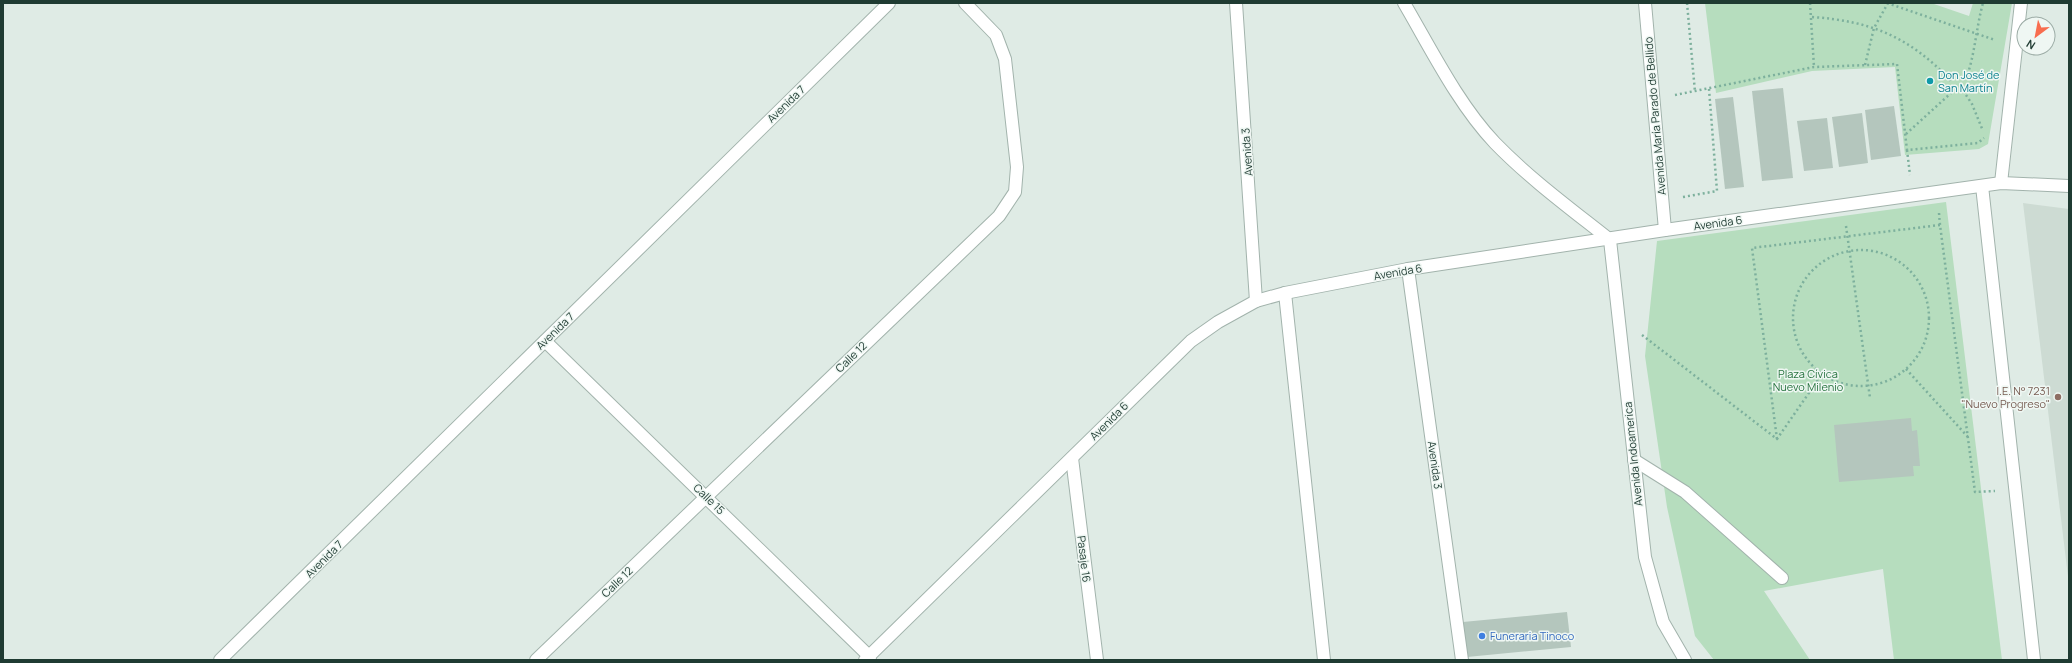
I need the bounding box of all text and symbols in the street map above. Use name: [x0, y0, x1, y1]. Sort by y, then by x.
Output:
north arrow: [2016, 16, 2056, 56]
street label: Avenida María Parado de Bellido: [1640, 36, 1669, 196]
text: N: [2023, 36, 2038, 53]
place label: Don José de San Martín: [1938, 67, 2000, 95]
marker: Don José de San Martín: [1925, 76, 1935, 86]
street label: Avenida 7: [763, 82, 808, 126]
street label: Avenida 3: [1237, 127, 1256, 177]
street label: Avenida 6: [1693, 212, 1743, 233]
street label: Avenida 6: [1373, 260, 1423, 283]
street label: Avenida 7: [532, 309, 577, 353]
street label: Calle 12: [832, 338, 870, 375]
park label: Plaza Cívica Nuevo Milenio: [1773, 366, 1844, 394]
place label: I.E. N° 7231 "Nuevo Progreso": [1961, 383, 2050, 411]
marker: I.E. N° 7231 "Nuevo Progreso": [2053, 392, 2063, 402]
street label: Avenida 6: [1086, 398, 1131, 443]
street label: Avenida Indoamerica: [1620, 401, 1645, 507]
street label: Avenida 3: [1425, 440, 1446, 490]
street label: Calle 15: [690, 480, 728, 517]
street label: Pasaje 16: [1074, 535, 1095, 583]
street label: Avenida 7: [302, 537, 346, 581]
street label: Calle 12: [598, 563, 636, 600]
place label: Funeraria Tinoco: [1490, 628, 1575, 643]
marker: Funeraria Tinoco: [1477, 631, 1487, 641]

